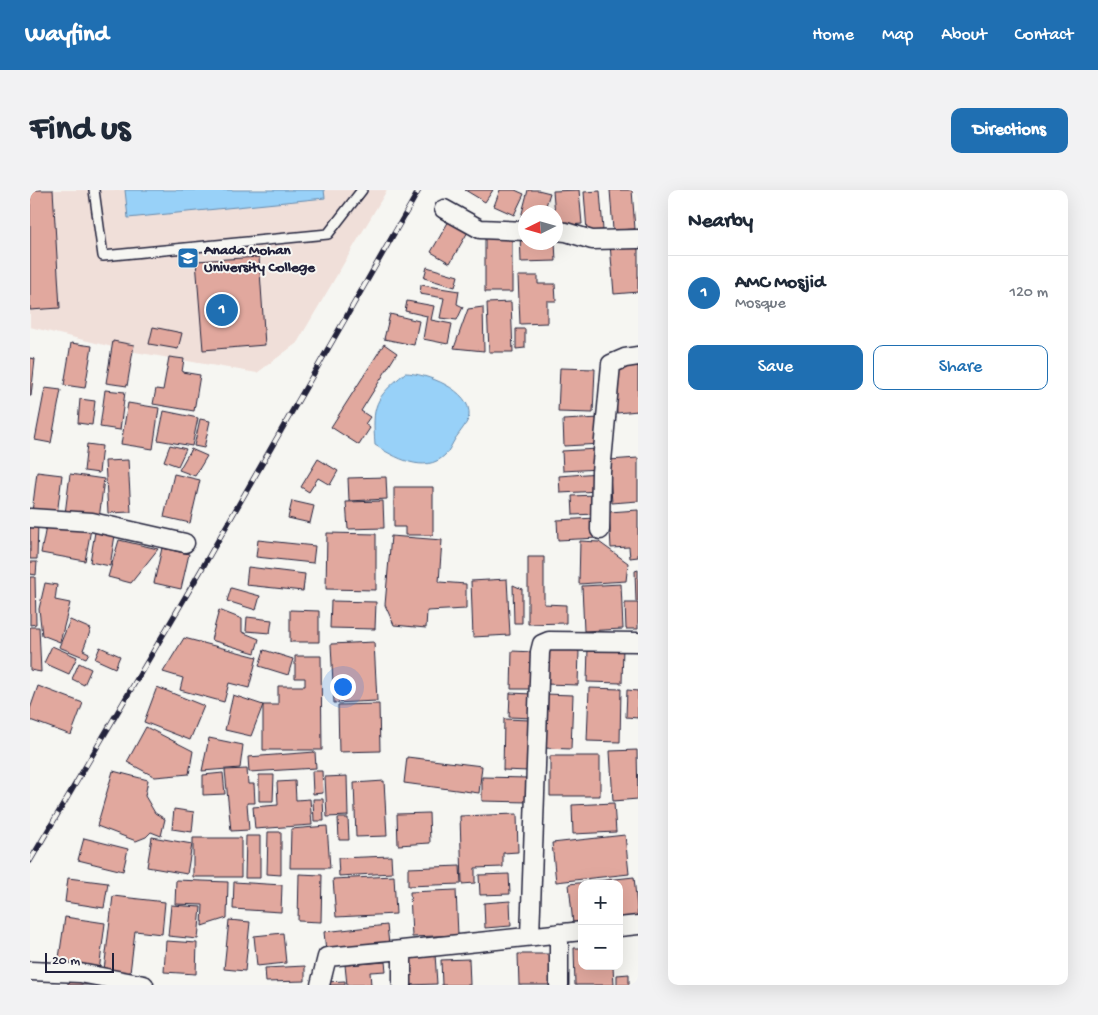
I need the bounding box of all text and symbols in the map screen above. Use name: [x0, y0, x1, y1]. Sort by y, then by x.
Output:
text: Wayfind: [25, 21, 109, 50]
text: Home: [812, 25, 854, 46]
text: Map: [882, 25, 913, 46]
text: About: [941, 25, 987, 46]
text: Contact: [1015, 25, 1073, 46]
button: Directions: [951, 108, 1068, 153]
text: Find us: [30, 110, 130, 151]
north arrow: [518, 205, 563, 250]
text: Nearby: [688, 210, 753, 235]
place label: Anada Mohan University College: [203, 242, 316, 277]
school or university icon: Anada Mohan University College: [176, 246, 200, 270]
text: AMC Mosjid: [735, 272, 825, 295]
text: 1: [701, 284, 707, 303]
text: 120 m: [1009, 284, 1048, 303]
pin: 1: [206, 291, 238, 329]
text: Mosque: [735, 295, 786, 314]
button: Save: [688, 345, 863, 390]
button: Share: [873, 345, 1048, 390]
your location: [330, 674, 356, 700]
map controls: [578, 880, 623, 970]
button: +: [578, 880, 623, 925]
button: −: [578, 925, 623, 970]
scale bar: [45, 950, 114, 973]
text: 20 m: [52, 953, 80, 970]

